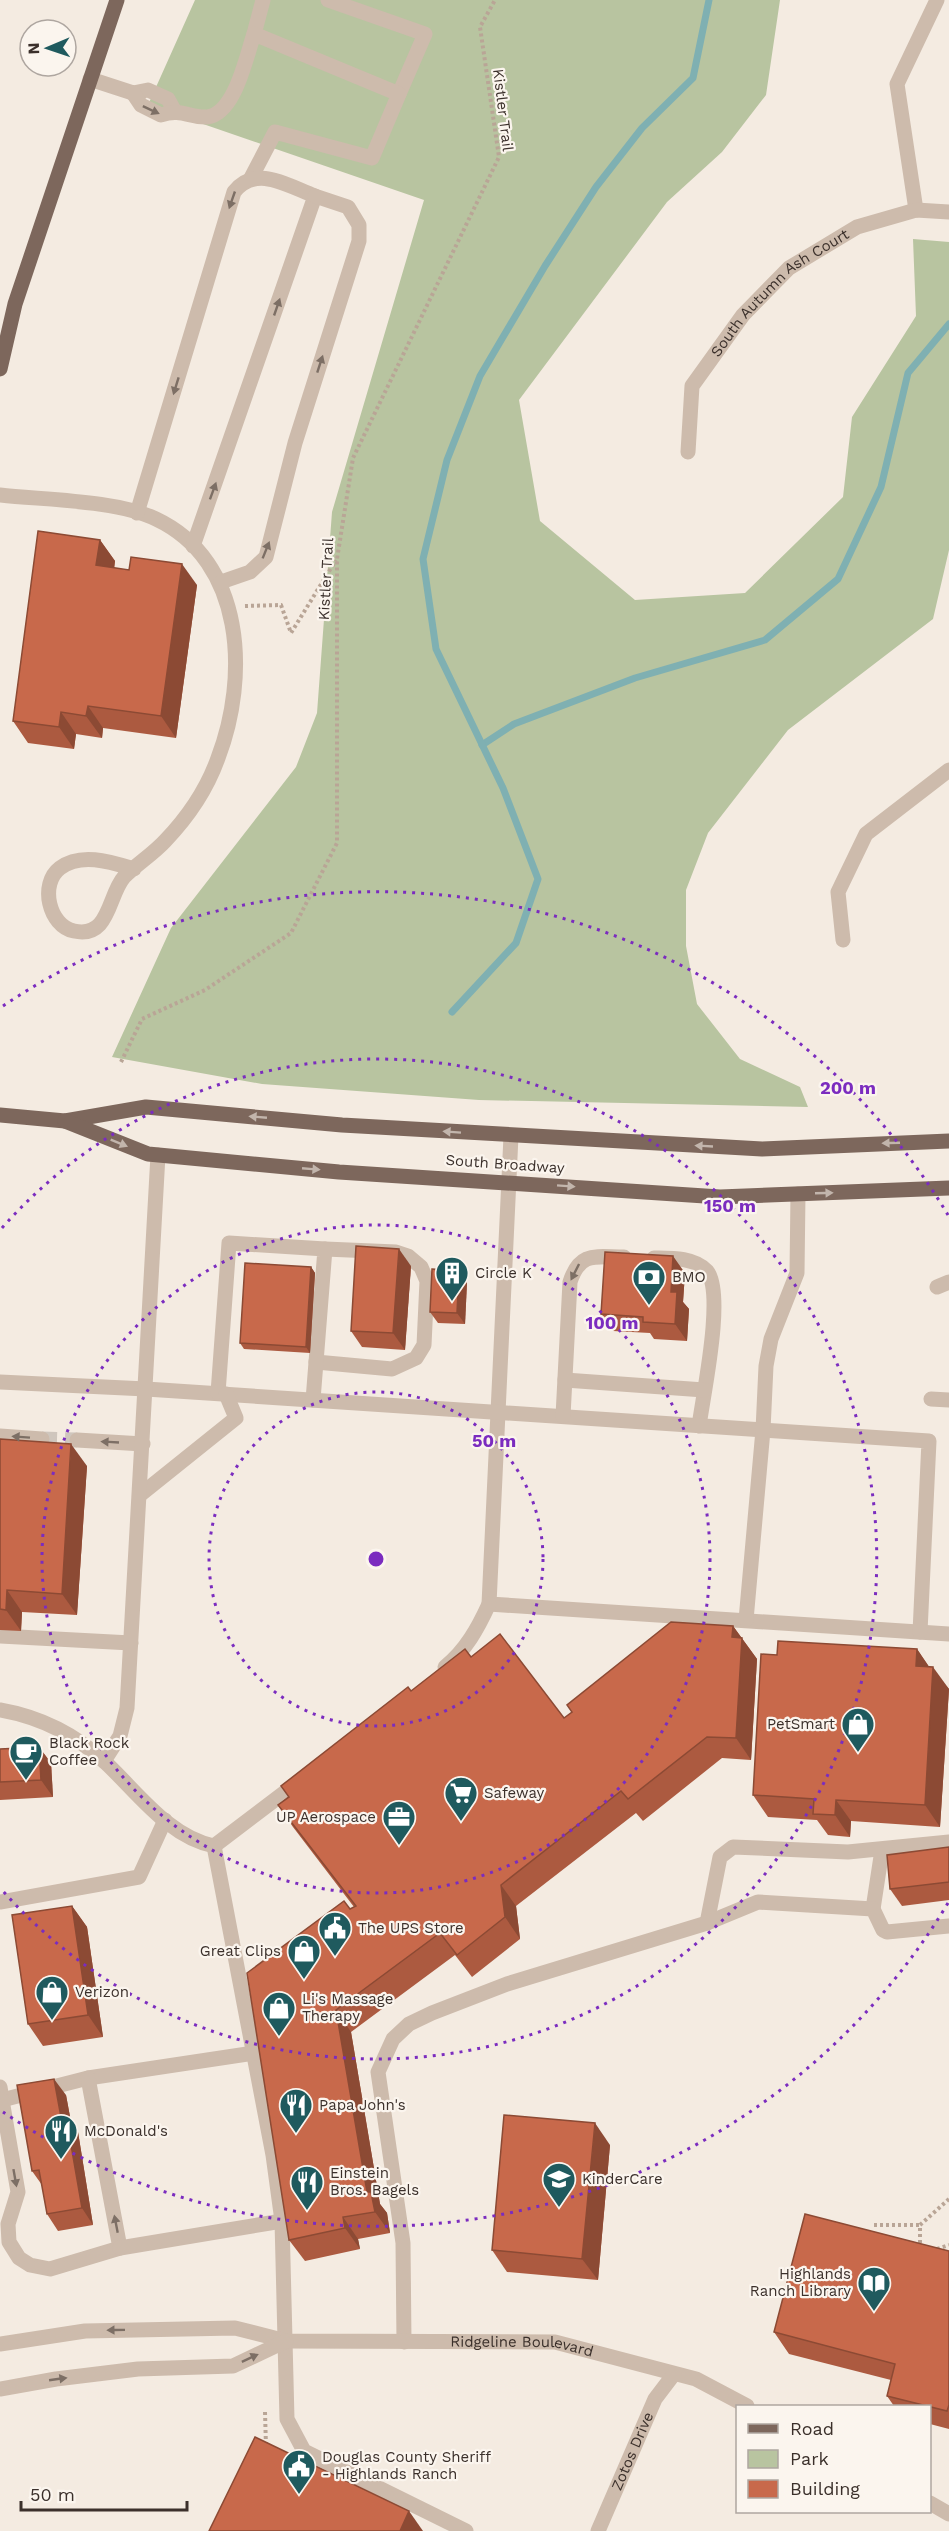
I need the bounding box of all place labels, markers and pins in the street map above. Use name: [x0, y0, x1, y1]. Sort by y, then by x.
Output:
building icon: Circle K: [434, 1255, 470, 1302]
bank icon: BMO: [631, 1259, 667, 1306]
place label: Circle K: [475, 1264, 532, 1282]
place label: BMO: [672, 1268, 706, 1286]
centre of rings: [366, 1549, 386, 1569]
shop icon: PetSmart: [840, 1706, 876, 1753]
place label: PetSmart: [767, 1715, 836, 1733]
cafe icon: Black Rock Coffee: [8, 1734, 44, 1781]
place label: Black Rock Coffee: [49, 1734, 130, 1769]
supermarket icon: Safeway: [443, 1775, 479, 1822]
place label: Safeway: [484, 1784, 544, 1802]
office icon: UP Aerospace: [381, 1799, 417, 1846]
place label: UP Aerospace: [276, 1808, 376, 1826]
public building icon: The UPS Store: [317, 1910, 353, 1957]
place label: The UPS Store: [358, 1919, 464, 1937]
shop icon: Great Clips: [286, 1933, 322, 1980]
place label: Great Clips: [200, 1942, 281, 1960]
shop icon: Verizon: [34, 1974, 70, 2021]
place label: Verizon: [75, 1983, 129, 2001]
shop icon: Li's Massage Therapy: [261, 1990, 297, 2037]
place label: Li's Massage Therapy: [302, 1990, 393, 2025]
restaurant icon: Papa John's: [278, 2087, 314, 2134]
place label: Papa John's: [319, 2096, 406, 2114]
restaurant icon: McDonald's: [43, 2113, 79, 2160]
place label: McDonald's: [84, 2122, 168, 2140]
school or university icon: KinderCare: [541, 2161, 577, 2208]
restaurant icon: Einstein Bros. Bagels: [289, 2164, 325, 2211]
place label: Einstein Bros. Bagels: [330, 2164, 419, 2199]
place label: KinderCare: [582, 2170, 663, 2188]
place label: Highlands Ranch Library: [750, 2265, 851, 2300]
library icon: Highlands Ranch Library: [856, 2265, 892, 2312]
public building icon: Douglas County Sheriff - Highlands Ranch: [281, 2448, 317, 2495]
place label: Douglas County Sheriff - Highlands Ranch: [322, 2448, 491, 2483]

